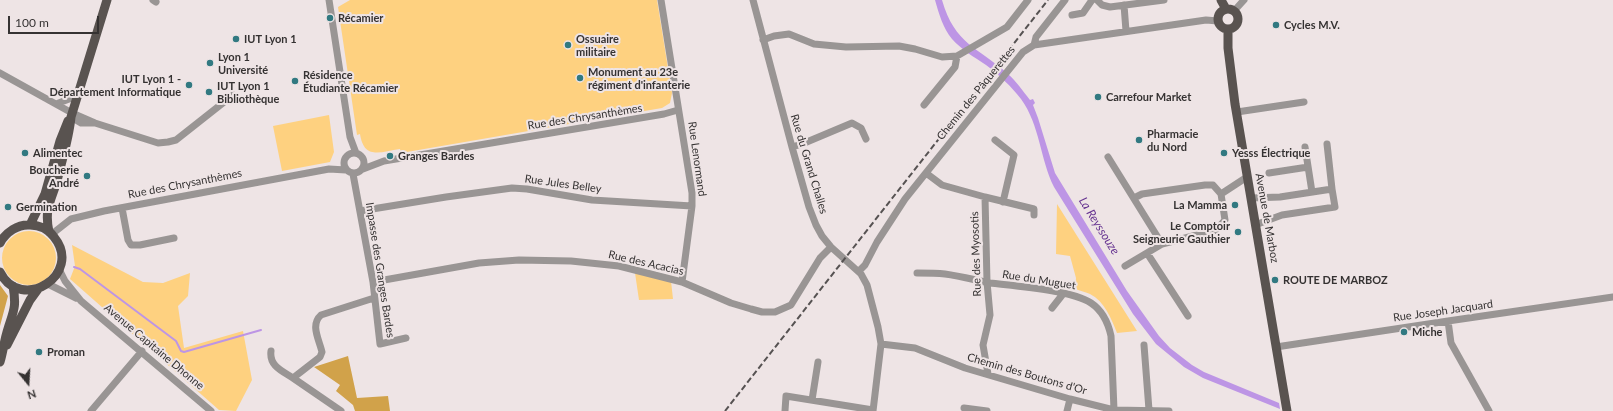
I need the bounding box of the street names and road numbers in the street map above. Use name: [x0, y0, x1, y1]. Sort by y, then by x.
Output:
street label: Chemin des Pâquerettes: [934, 43, 1018, 143]
street label: Rue des Chrysanthèmes: [527, 101, 643, 133]
street label: Rue du Grand Challes: [788, 112, 830, 216]
street label: Rue Lenormand: [685, 121, 709, 197]
street label: Rue des Chrysanthèmes: [127, 166, 243, 202]
street label: Rue Jules Belley: [524, 172, 602, 196]
street label: Avenue de Marboz: [1253, 172, 1281, 264]
street label: Impasse des Granges Bardes: [363, 201, 397, 339]
street label: Rue des Myosotis: [968, 211, 984, 297]
street label: Rue des Acacias: [607, 248, 685, 278]
street label: Rue du Muguet: [1001, 268, 1077, 292]
street label: Rue Joseph Jacquard: [1392, 297, 1494, 325]
street label: Avenue Capitaine Dhonne: [101, 301, 207, 393]
street label: Chemin des Boutons d'Or: [966, 351, 1088, 397]

